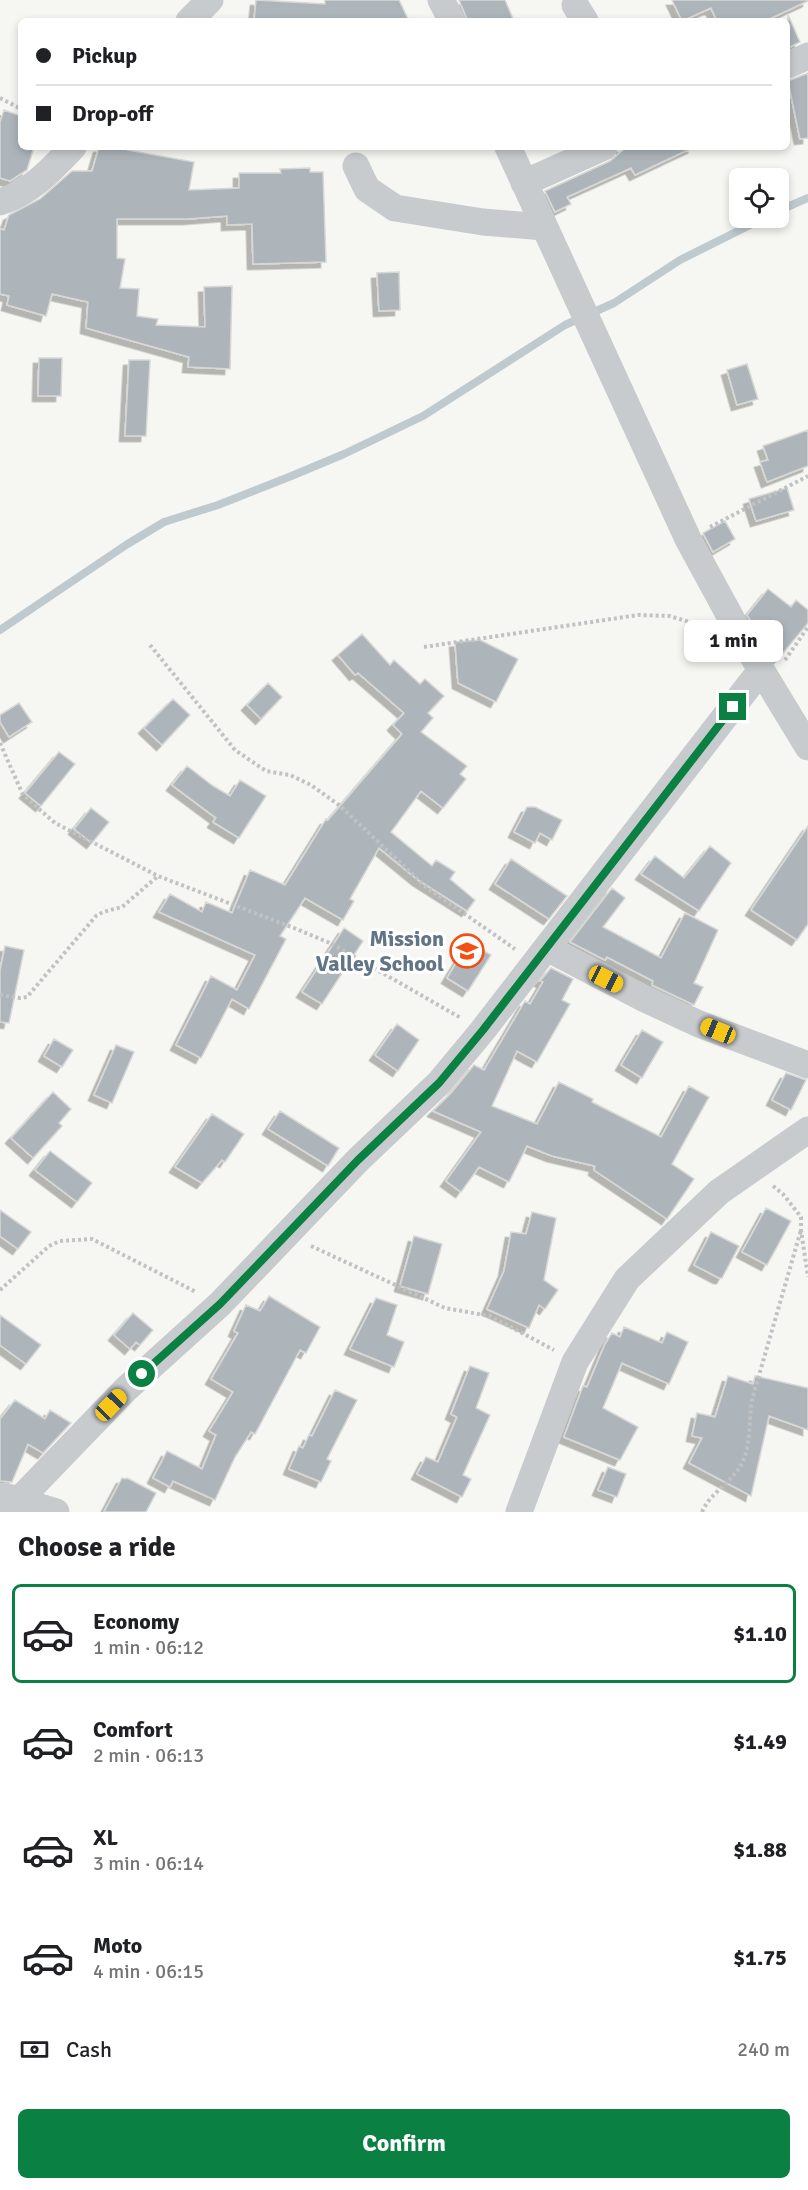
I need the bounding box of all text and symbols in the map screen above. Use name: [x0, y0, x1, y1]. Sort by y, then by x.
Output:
text: Pickup: [72, 42, 137, 69]
text: Drop-off: [72, 100, 153, 127]
map controls: [729, 168, 789, 228]
button: locate: [729, 168, 789, 228]
callout: 1 min: [684, 620, 783, 662]
text: 1 min: [709, 628, 758, 653]
route end: [719, 693, 746, 720]
place label: Mission Valley School: [316, 925, 444, 977]
school or university icon: Mission Valley School: [449, 933, 485, 969]
car: [586, 963, 626, 995]
car: [698, 1016, 738, 1046]
route start: [128, 1360, 155, 1387]
car: [92, 1386, 130, 1424]
text: Choose a ride: [18, 1531, 176, 1564]
icon: car: [21, 1607, 75, 1661]
text: Economy: [93, 1608, 179, 1635]
text: $1.10: [733, 1620, 787, 1647]
text: 1 min · 06:12: [93, 1635, 204, 1660]
icon: car: [21, 1715, 75, 1769]
text: Comfort: [93, 1716, 173, 1743]
text: $1.49: [733, 1728, 787, 1755]
text: 2 min · 06:13: [93, 1743, 204, 1768]
icon: car: [21, 1823, 75, 1877]
text: XL: [93, 1824, 118, 1851]
text: $1.88: [733, 1836, 787, 1863]
text: 3 min · 06:14: [93, 1851, 204, 1876]
icon: car: [21, 1931, 75, 1985]
text: Moto: [93, 1932, 142, 1959]
text: $1.75: [733, 1944, 787, 1971]
text: 4 min · 06:15: [93, 1959, 204, 1984]
icon: cash: [18, 2033, 51, 2066]
text: Cash: [66, 2036, 112, 2063]
text: 240 m: [737, 2037, 790, 2062]
button: Confirm: [18, 2109, 790, 2178]

